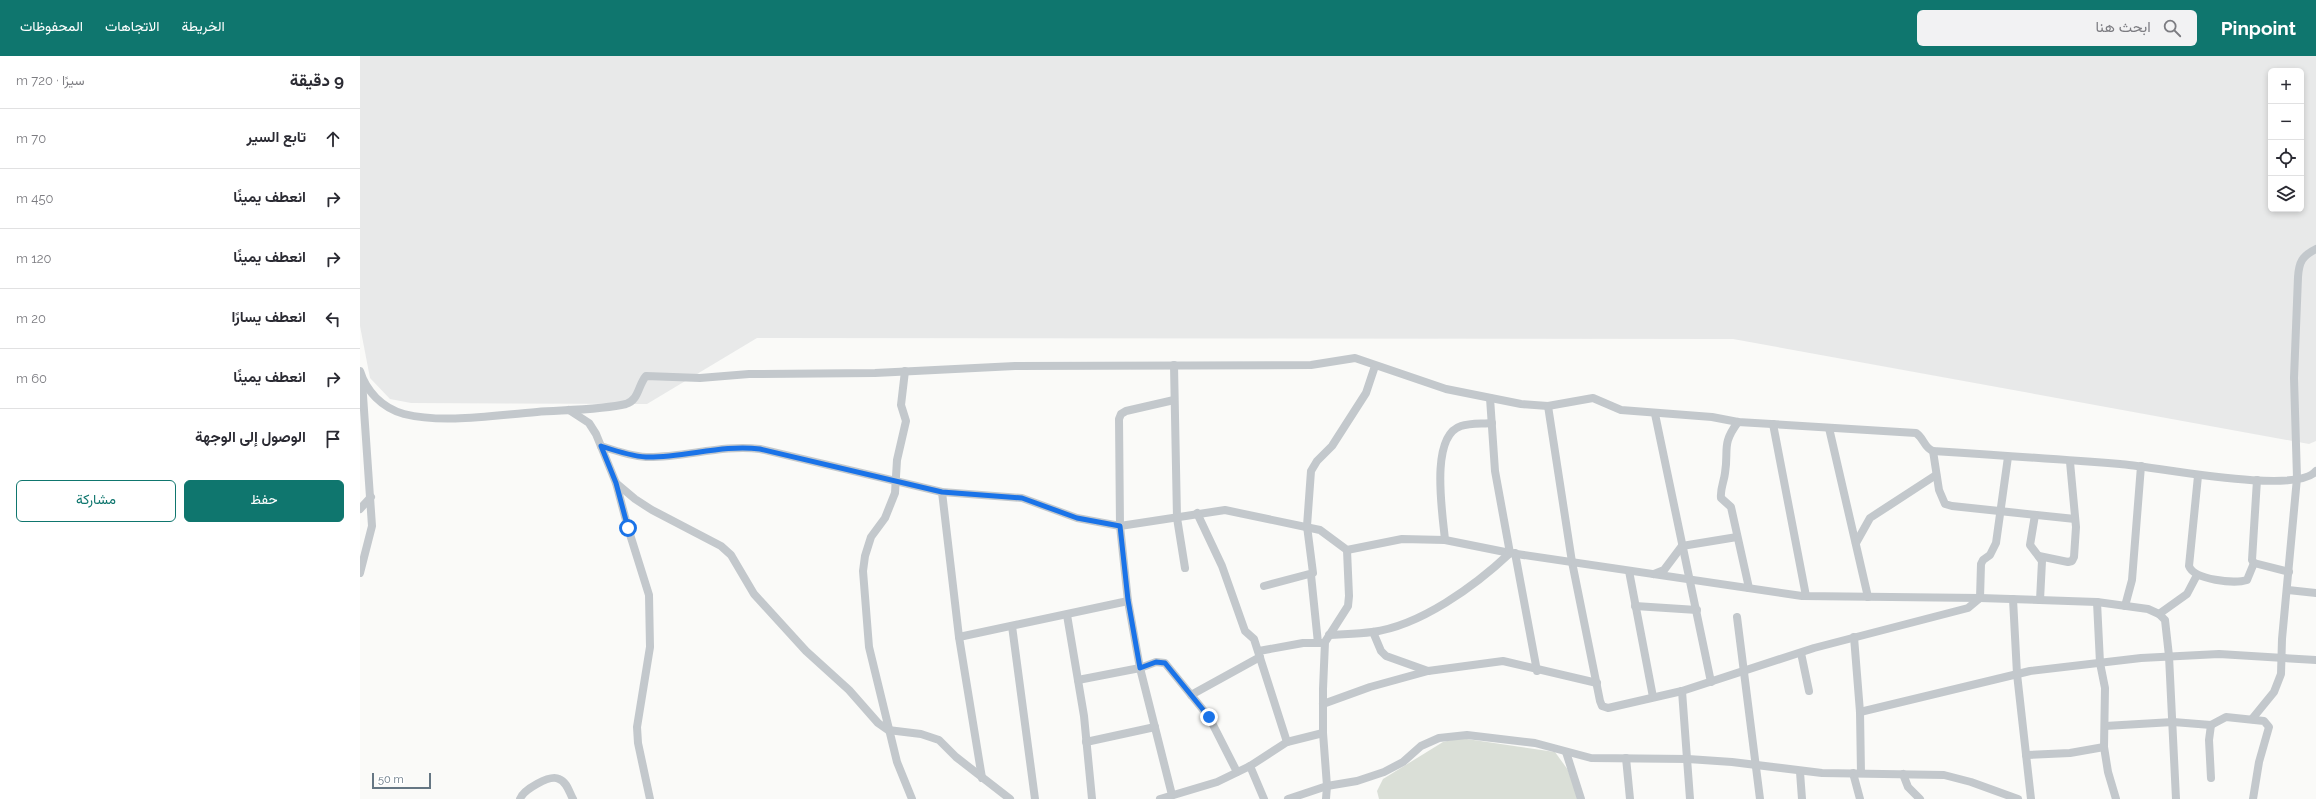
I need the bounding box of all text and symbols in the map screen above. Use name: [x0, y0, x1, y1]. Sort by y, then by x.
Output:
search box: [1917, 10, 2197, 46]
icon: search: [2161, 17, 2183, 39]
text: Pinpoint: [2221, 17, 2296, 39]
text: المحفوظات: [20, 18, 83, 34]
text: الاتجاهات: [105, 18, 159, 34]
text: الخريطة: [181, 18, 225, 34]
text: ابحث هنا: [2095, 18, 2151, 36]
map controls: [2268, 68, 2304, 212]
button: +: [2268, 68, 2304, 104]
text: 9 دقيقة: [290, 70, 344, 90]
text: سيرًا · 720 m: [16, 73, 85, 88]
button: −: [2268, 104, 2304, 140]
text: تابع السير: [246, 128, 306, 146]
icon: ahead: [322, 128, 344, 150]
text: 70 m: [16, 131, 46, 146]
button: locate: [2268, 140, 2304, 176]
button: layers: [2268, 176, 2304, 212]
text: انعطف يمينًا: [233, 188, 306, 206]
icon: right: [322, 188, 344, 210]
text: 450 m: [16, 191, 53, 206]
text: انعطف يمينًا: [233, 248, 306, 266]
icon: right: [322, 248, 344, 270]
text: 120 m: [16, 251, 52, 266]
text: انعطف يسارًا: [231, 308, 306, 326]
icon: left: [322, 308, 344, 330]
text: 20 m: [16, 311, 46, 326]
text: انعطف يمينًا: [233, 368, 306, 386]
icon: right: [322, 368, 344, 390]
text: 60 m: [16, 371, 47, 386]
text: الوصول إلى الوجهة: [195, 428, 306, 446]
icon: arrive: [322, 428, 344, 450]
button: مشاركة: [16, 480, 176, 522]
button: حفظ: [184, 480, 344, 522]
route start: [619, 519, 637, 537]
route end: [1200, 708, 1218, 726]
scale bar: [372, 771, 431, 790]
text: 50 m: [378, 773, 404, 786]

